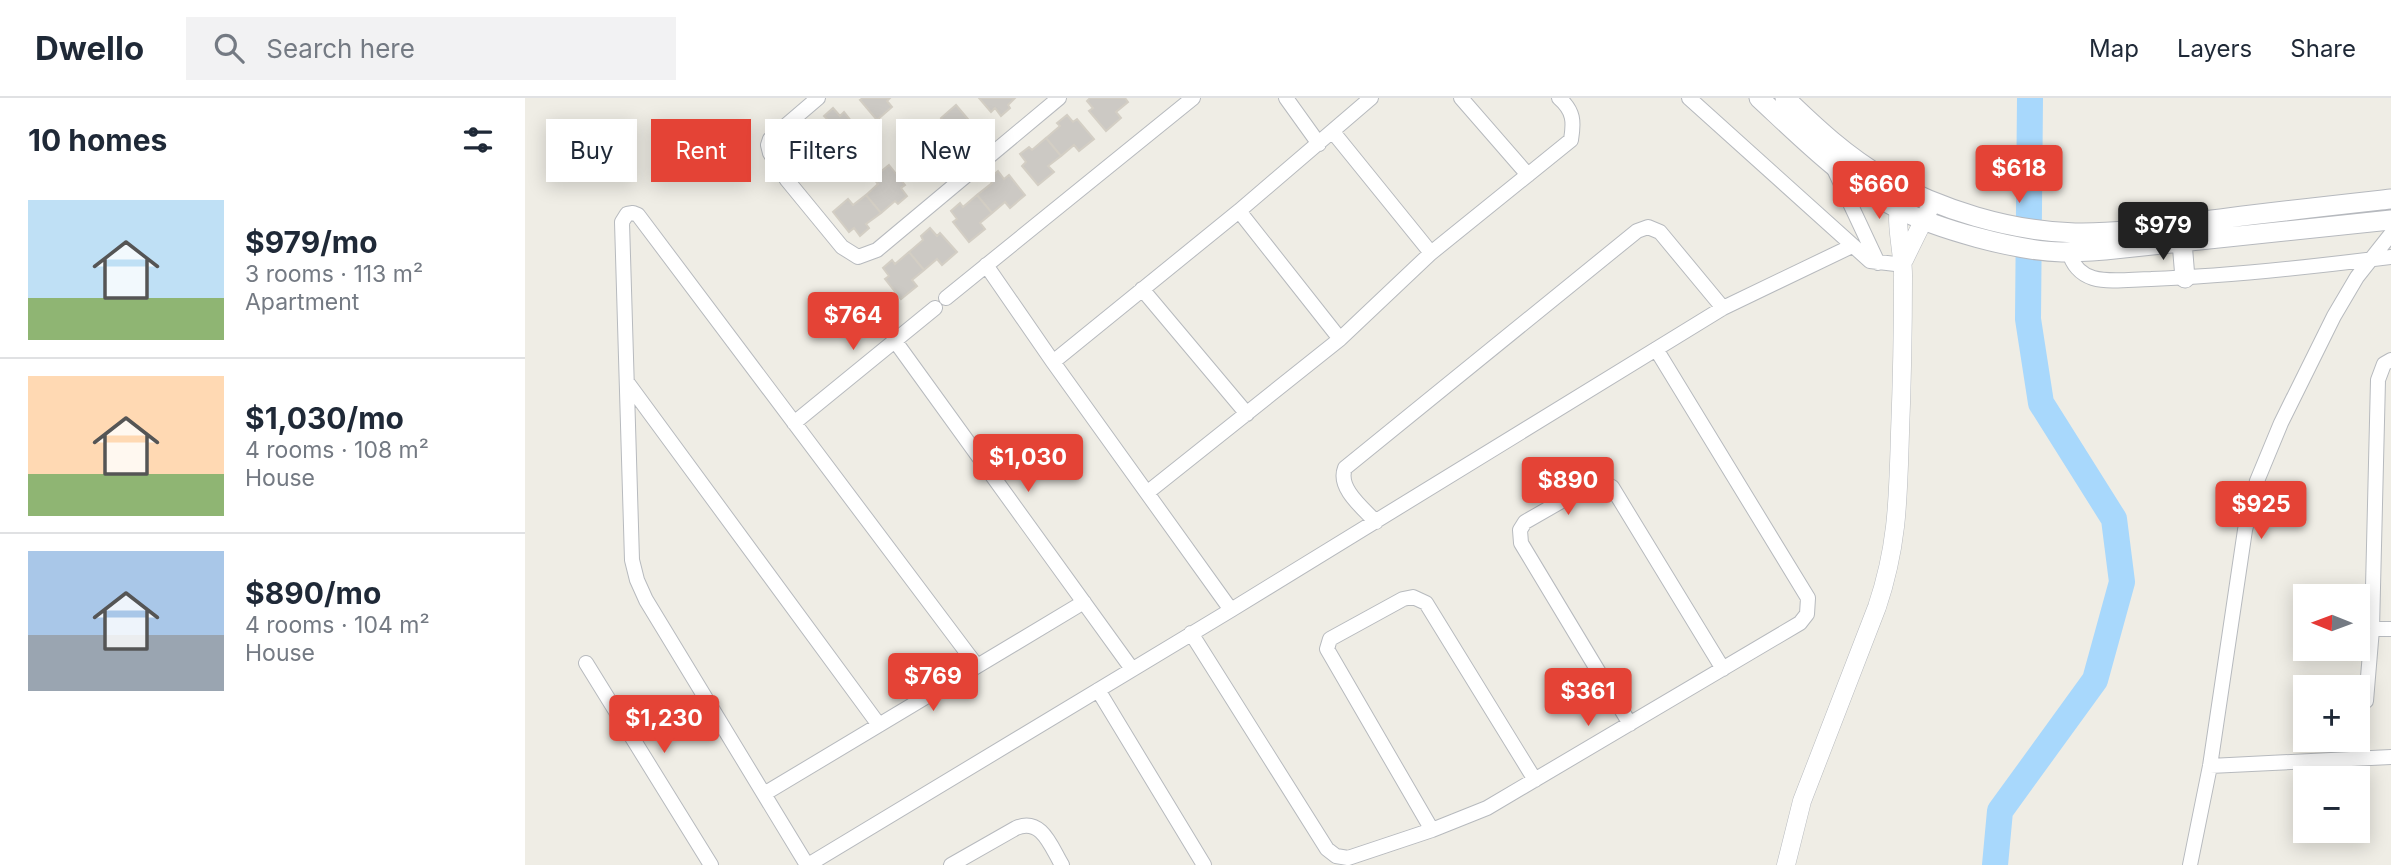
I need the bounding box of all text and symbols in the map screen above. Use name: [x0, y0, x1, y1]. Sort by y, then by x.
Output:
search box: [186, 17, 676, 80]
text: Dwello: [35, 28, 144, 68]
icon: search: [210, 29, 248, 67]
text: Search here: [266, 33, 415, 64]
text: Map: [2089, 34, 2139, 63]
text: Layers: [2177, 34, 2252, 63]
text: Share: [2290, 34, 2356, 63]
chip: Buy: [546, 119, 637, 182]
chip: Rent: [651, 119, 751, 182]
chip: Filters: [765, 119, 882, 182]
chip: New: [896, 119, 995, 182]
icon: filters: [459, 121, 497, 159]
text: 10 homes: [28, 122, 167, 158]
pin: $618: [1978, 146, 2060, 205]
text: $618: [1992, 154, 2046, 182]
pin: $660: [1838, 162, 1920, 221]
text: $660: [1849, 170, 1909, 198]
pin: $979: [2122, 202, 2204, 262]
text: $979: [2134, 211, 2192, 239]
text: $979/mo: [245, 224, 378, 260]
icon: home: [84, 228, 168, 312]
text: 3 rooms · 113 m²: [245, 260, 423, 288]
text: Apartment: [245, 288, 359, 316]
pin: $764: [812, 292, 894, 352]
text: $764: [824, 301, 882, 329]
text: $1,030/mo: [245, 400, 404, 436]
icon: home: [84, 404, 168, 488]
pin: $1,030: [971, 434, 1085, 494]
text: 4 rooms · 108 m²: [245, 436, 429, 464]
text: $1,030: [989, 443, 1067, 471]
pin: $890: [1527, 458, 1609, 517]
text: House: [245, 464, 315, 492]
text: $890: [1538, 466, 1598, 494]
pin: $925: [2220, 482, 2302, 541]
text: $925: [2231, 490, 2291, 518]
text: $890/mo: [245, 575, 381, 611]
icon: home: [84, 579, 168, 663]
north arrow: [2293, 584, 2369, 662]
map controls: [2293, 584, 2370, 843]
text: 4 rooms · 104 m²: [245, 611, 430, 639]
text: House: [245, 639, 315, 667]
pin: $769: [892, 654, 974, 713]
text: $769: [904, 662, 962, 690]
pin: $361: [1547, 668, 1629, 728]
button: +: [2293, 675, 2370, 752]
text: $361: [1561, 677, 1615, 705]
pin: $1,230: [607, 696, 721, 755]
text: $1,230: [625, 704, 703, 732]
button: −: [2293, 766, 2370, 843]

